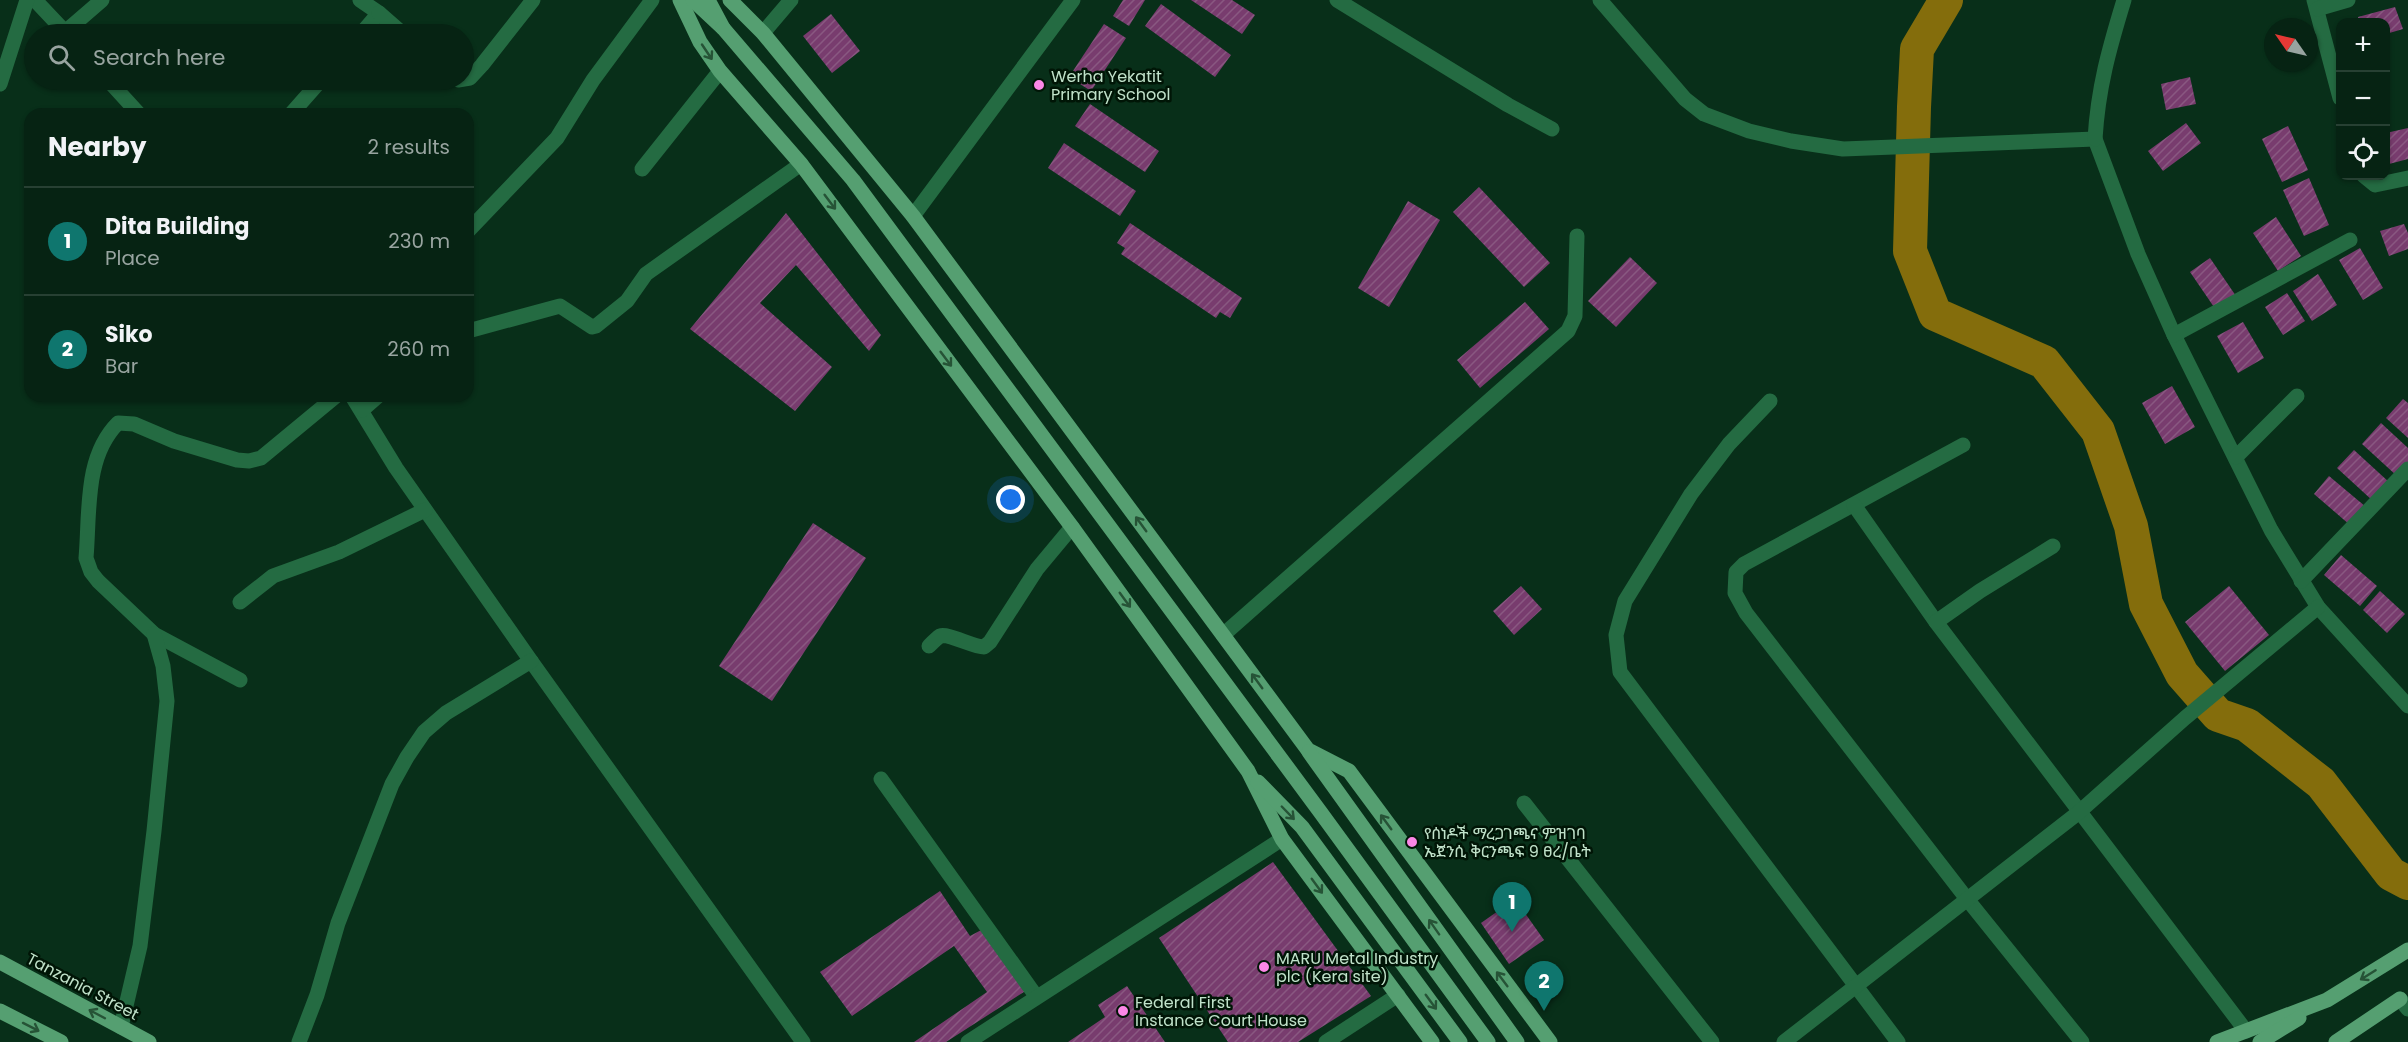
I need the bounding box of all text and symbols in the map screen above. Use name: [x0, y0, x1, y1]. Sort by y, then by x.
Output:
north arrow: [2264, 18, 2318, 72]
map controls: [2336, 18, 2390, 180]
button: +: [2336, 18, 2390, 72]
search box: [24, 24, 474, 90]
icon: search: [45, 41, 78, 74]
text: Search here: [93, 42, 226, 73]
one-way arrow: [701, 43, 713, 60]
place label: Werha Yekatit Primary School: [1051, 65, 1170, 106]
button: −: [2336, 72, 2390, 126]
marker: Werha Yekatit Primary School: [1032, 78, 1046, 92]
button: locate: [2336, 126, 2390, 180]
text: Nearby: [48, 129, 146, 165]
text: 2 results: [367, 133, 450, 161]
one-way arrow: [824, 194, 837, 210]
text: Dita Building: [105, 211, 250, 242]
text: 1: [64, 227, 71, 255]
text: 230 m: [388, 227, 450, 255]
text: Place: [105, 244, 160, 272]
text: Siko: [105, 319, 153, 350]
text: 2: [62, 335, 73, 363]
text: 260 m: [387, 335, 450, 363]
one-way arrow: [940, 351, 953, 367]
text: Bar: [105, 352, 138, 380]
your location: [996, 485, 1025, 514]
one-way arrow: [1135, 516, 1147, 532]
one-way arrow: [1119, 592, 1131, 608]
one-way arrow: [1251, 673, 1263, 689]
one-way arrow: [1281, 806, 1296, 821]
one-way arrow: [1380, 814, 1393, 830]
place label: የሰነዶች ማረጋገጫና ምዝገባ ኤጀንሲ ቅርንጫፍ 9 ፀረ/ቤት: [1424, 822, 1591, 863]
marker: የሰነዶች ማረጋገጫና ምዝገባ ኤጀንሲ ቅርንጫፍ 9 ፀረ/ቤት: [1405, 835, 1419, 849]
one-way arrow: [1310, 878, 1323, 894]
pin: 1: [1492, 882, 1532, 932]
one-way arrow: [1428, 919, 1440, 935]
street label: Tanzania Street: [23, 947, 143, 1026]
place label: MARU Metal Industry plc (Kera site): [1276, 947, 1438, 988]
marker: MARU Metal Industry plc (Kera site): [1257, 960, 1271, 974]
pin: 2: [1524, 962, 1564, 1011]
one-way arrow: [2360, 970, 2377, 982]
one-way arrow: [1496, 971, 1508, 987]
place label: Federal First Instance Court House: [1135, 991, 1307, 1032]
one-way arrow: [1424, 994, 1437, 1010]
marker: Federal First Instance Court House: [1116, 1004, 1130, 1018]
one-way arrow: [89, 1008, 107, 1019]
one-way arrow: [21, 1021, 39, 1033]

